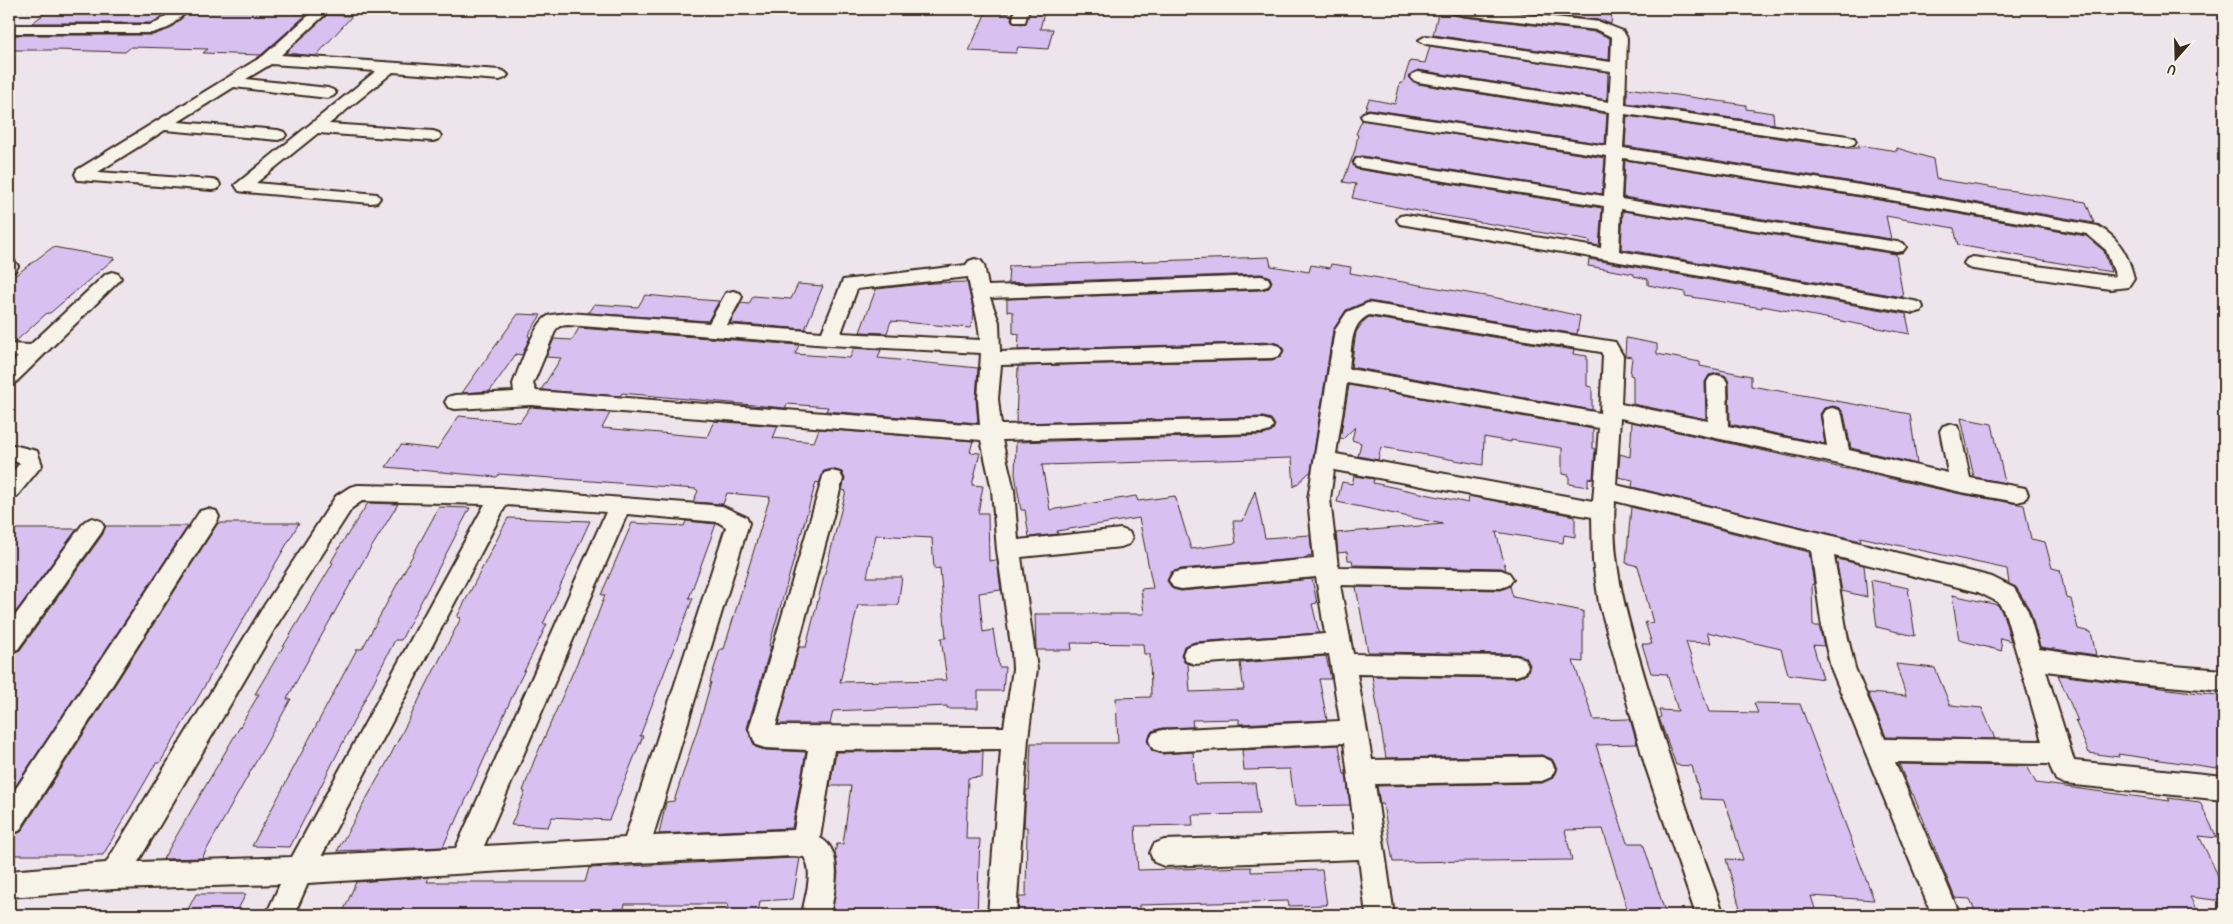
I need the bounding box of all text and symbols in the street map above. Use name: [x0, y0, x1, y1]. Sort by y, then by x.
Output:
north arrow: [2150, 32, 2200, 82]
text: U: [2164, 60, 2178, 81]

